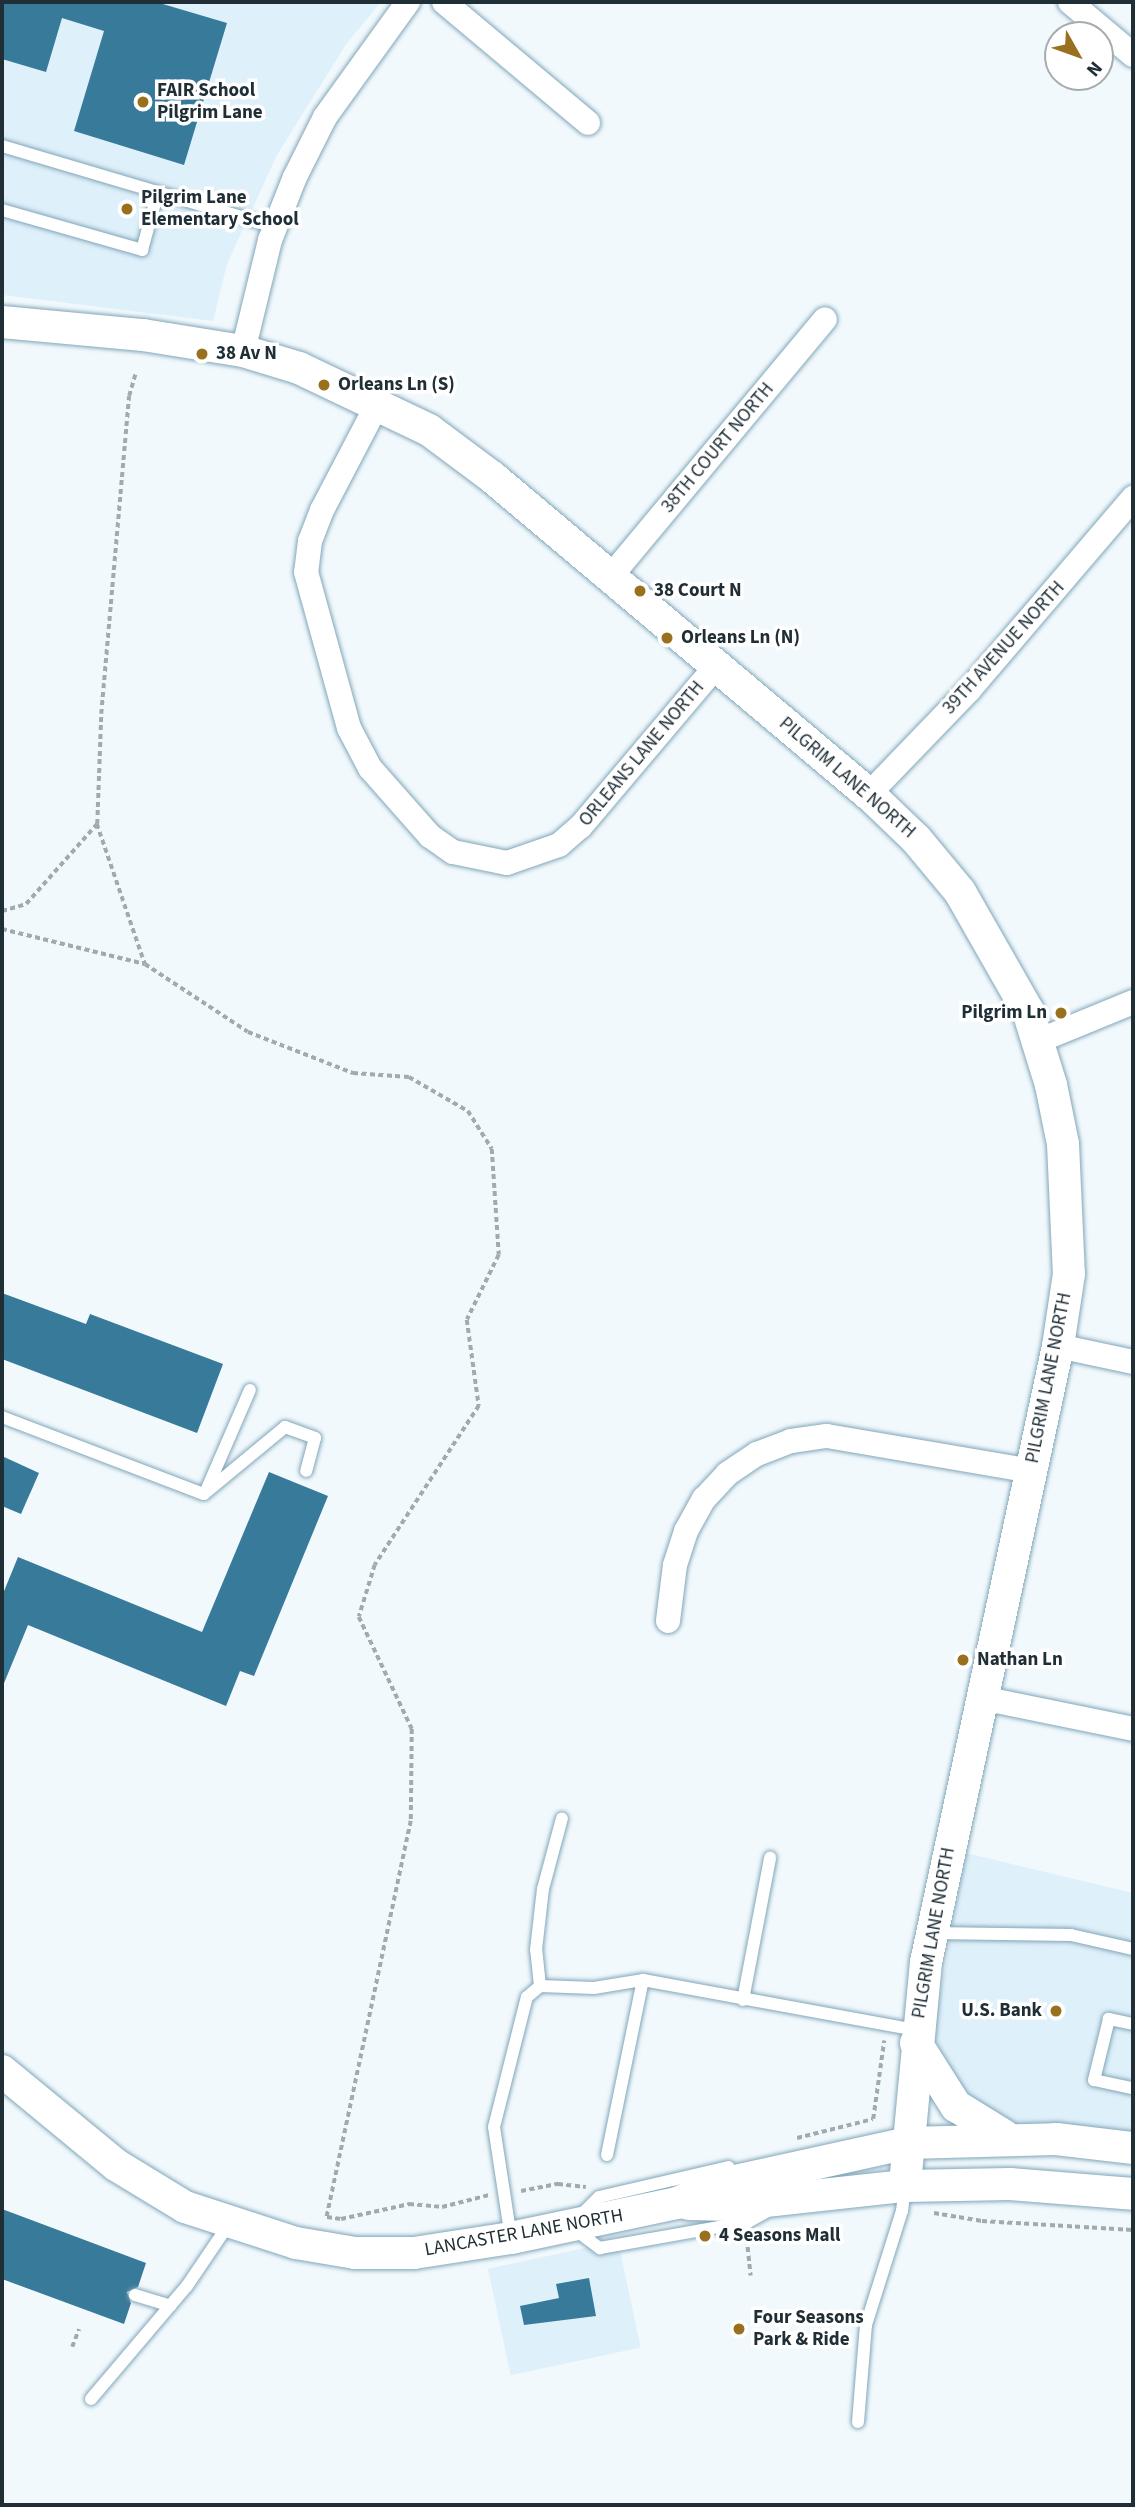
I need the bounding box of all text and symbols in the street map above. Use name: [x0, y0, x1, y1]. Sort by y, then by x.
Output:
north arrow: [1044, 21, 1114, 91]
text: N: [1080, 55, 1108, 82]
place label: FAIR School Pilgrim Lane: [157, 80, 263, 124]
marker: FAIR School Pilgrim Lane: [135, 94, 151, 110]
place label: Pilgrim Lane Elementary School: [141, 187, 299, 231]
marker: Pilgrim Lane Elementary School: [119, 201, 135, 217]
place label: 38 Av N: [216, 343, 277, 365]
marker: 38 Av N: [194, 346, 210, 362]
place label: Orleans Ln (S): [338, 374, 455, 396]
marker: Orleans Ln (S): [316, 377, 332, 393]
street label: 38TH COURT NORTH: [657, 378, 779, 518]
street label: 39TH AVENUE NORTH: [938, 577, 1070, 719]
place label: 38 Court N: [654, 580, 742, 602]
marker: 38 Court N: [632, 583, 648, 599]
place label: Orleans Ln (N): [681, 627, 800, 649]
marker: Orleans Ln (N): [659, 630, 675, 646]
street label: ORLEANS LANE NORTH: [574, 677, 710, 831]
street label: PILGRIM LANE NORTH: [774, 713, 920, 843]
place label: Pilgrim Ln: [961, 1002, 1047, 1024]
marker: Pilgrim Ln: [1053, 1005, 1069, 1021]
street label: PILGRIM LANE NORTH: [1021, 1291, 1077, 1465]
place label: Nathan Ln: [977, 1649, 1063, 1671]
marker: Nathan Ln: [955, 1652, 971, 1668]
street label: PILGRIM LANE NORTH: [908, 1846, 960, 2020]
place label: U.S. Bank: [961, 2000, 1042, 2022]
marker: U.S. Bank: [1048, 2003, 1064, 2019]
street label: LANCASTER LANE NORTH: [423, 2204, 625, 2262]
place label: 4 Seasons Mall: [719, 2225, 840, 2247]
marker: 4 Seasons Mall: [697, 2228, 713, 2244]
place label: Four Seasons Park & Ride: [753, 2307, 864, 2351]
marker: Four Seasons Park & Ride: [731, 2321, 747, 2337]

